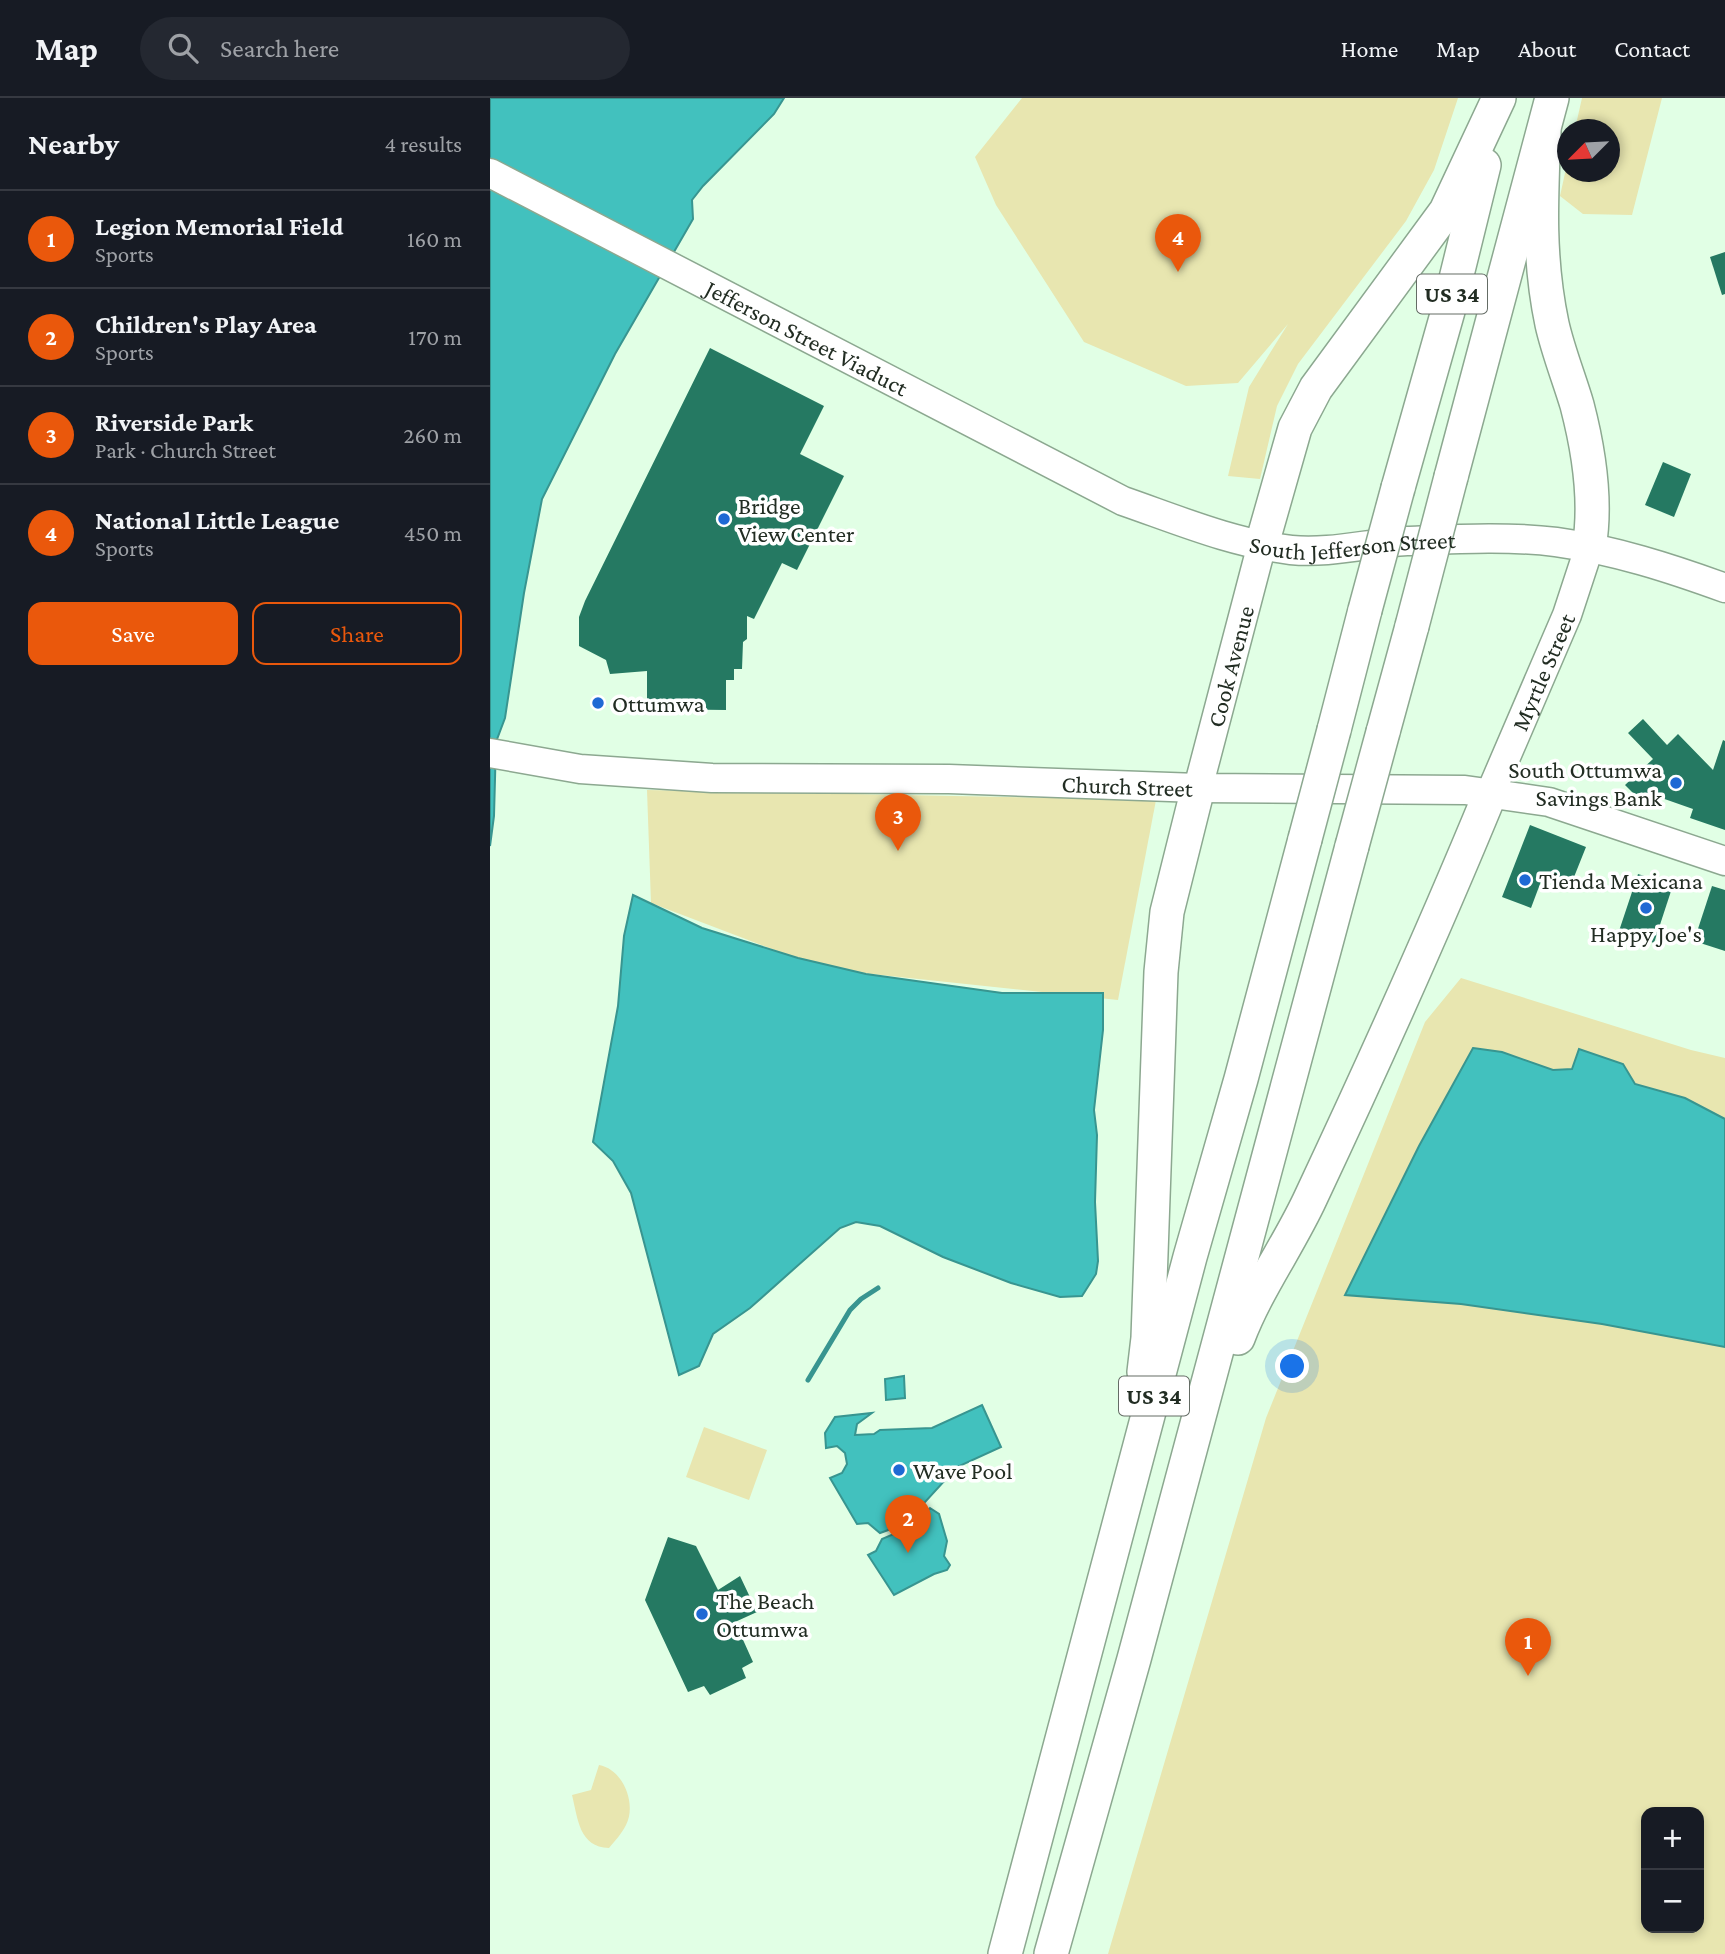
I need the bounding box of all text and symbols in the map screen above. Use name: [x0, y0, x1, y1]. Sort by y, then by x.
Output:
search box: [140, 17, 630, 80]
icon: search: [164, 29, 202, 67]
text: Map: [35, 30, 98, 67]
text: Search here: [220, 34, 339, 63]
text: Home: [1341, 35, 1398, 62]
text: Map: [1436, 35, 1480, 62]
text: About: [1518, 35, 1576, 62]
text: Contact: [1614, 35, 1690, 62]
north arrow: [1557, 119, 1620, 182]
text: Nearby: [28, 127, 119, 160]
text: 4 results: [384, 131, 462, 157]
text: Legion Memorial Field: [95, 212, 343, 241]
pin: 4: [1155, 214, 1201, 272]
text: 1: [47, 226, 55, 252]
text: 160 m: [407, 226, 462, 252]
text: Sports: [95, 241, 154, 267]
street label: Jefferson Street Viaduct: [699, 273, 914, 401]
road number: US 34: [1417, 274, 1487, 314]
text: Children's Play Area: [95, 310, 317, 339]
text: 2: [45, 324, 57, 350]
text: 170 m: [408, 324, 462, 350]
text: Sports: [95, 339, 154, 365]
text: Riverside Park: [95, 408, 253, 437]
text: 3: [45, 422, 57, 448]
text: 260 m: [404, 422, 462, 448]
text: Park · Church Street: [95, 437, 276, 463]
place label: Bridge View Center: [738, 492, 855, 547]
text: National Little League: [95, 506, 339, 535]
marker: Bridge View Center: [716, 511, 732, 527]
text: 4: [45, 520, 57, 546]
text: 450 m: [404, 520, 462, 546]
street label: South Jefferson Street: [1247, 526, 1457, 564]
text: Sports: [95, 535, 154, 561]
button: Save: [28, 602, 238, 665]
button: Share: [252, 602, 462, 665]
street label: Cook Avenue: [1201, 602, 1259, 730]
street label: Myrtle Street: [1505, 608, 1580, 735]
place label: Ottumwa: [612, 690, 705, 717]
marker: Ottumwa: [590, 695, 606, 711]
place label: South Ottumwa Savings Bank: [1508, 756, 1663, 811]
street label: Church Street: [1061, 770, 1194, 801]
marker: South Ottumwa Savings Bank: [1668, 775, 1684, 791]
pin: 3: [875, 793, 921, 851]
place label: Tienda Mexicana: [1539, 867, 1703, 894]
marker: Tienda Mexicana: [1517, 872, 1533, 888]
marker: Happy Joe's: [1638, 900, 1654, 916]
place label: Happy Joe's: [1590, 920, 1702, 947]
your location: [1275, 1349, 1309, 1383]
road number: US 34: [1119, 1376, 1189, 1415]
place label: Wave Pool: [913, 1457, 1013, 1484]
marker: Wave Pool: [891, 1462, 907, 1478]
pin: 2: [885, 1495, 931, 1553]
place label: The Beach Ottumwa: [716, 1587, 815, 1642]
marker: The Beach Ottumwa: [694, 1606, 710, 1622]
pin: 1: [1505, 1618, 1551, 1676]
map controls: [1641, 1807, 1704, 1933]
button: +: [1641, 1807, 1704, 1870]
button: −: [1641, 1870, 1704, 1933]

